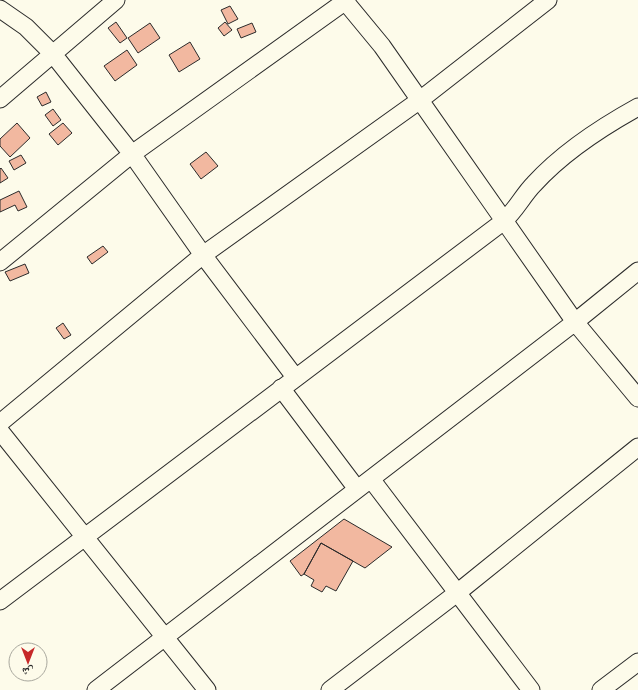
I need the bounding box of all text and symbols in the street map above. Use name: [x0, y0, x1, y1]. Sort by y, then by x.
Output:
north arrow: [8, 642, 48, 682]
text: ش: [22, 664, 34, 679]

